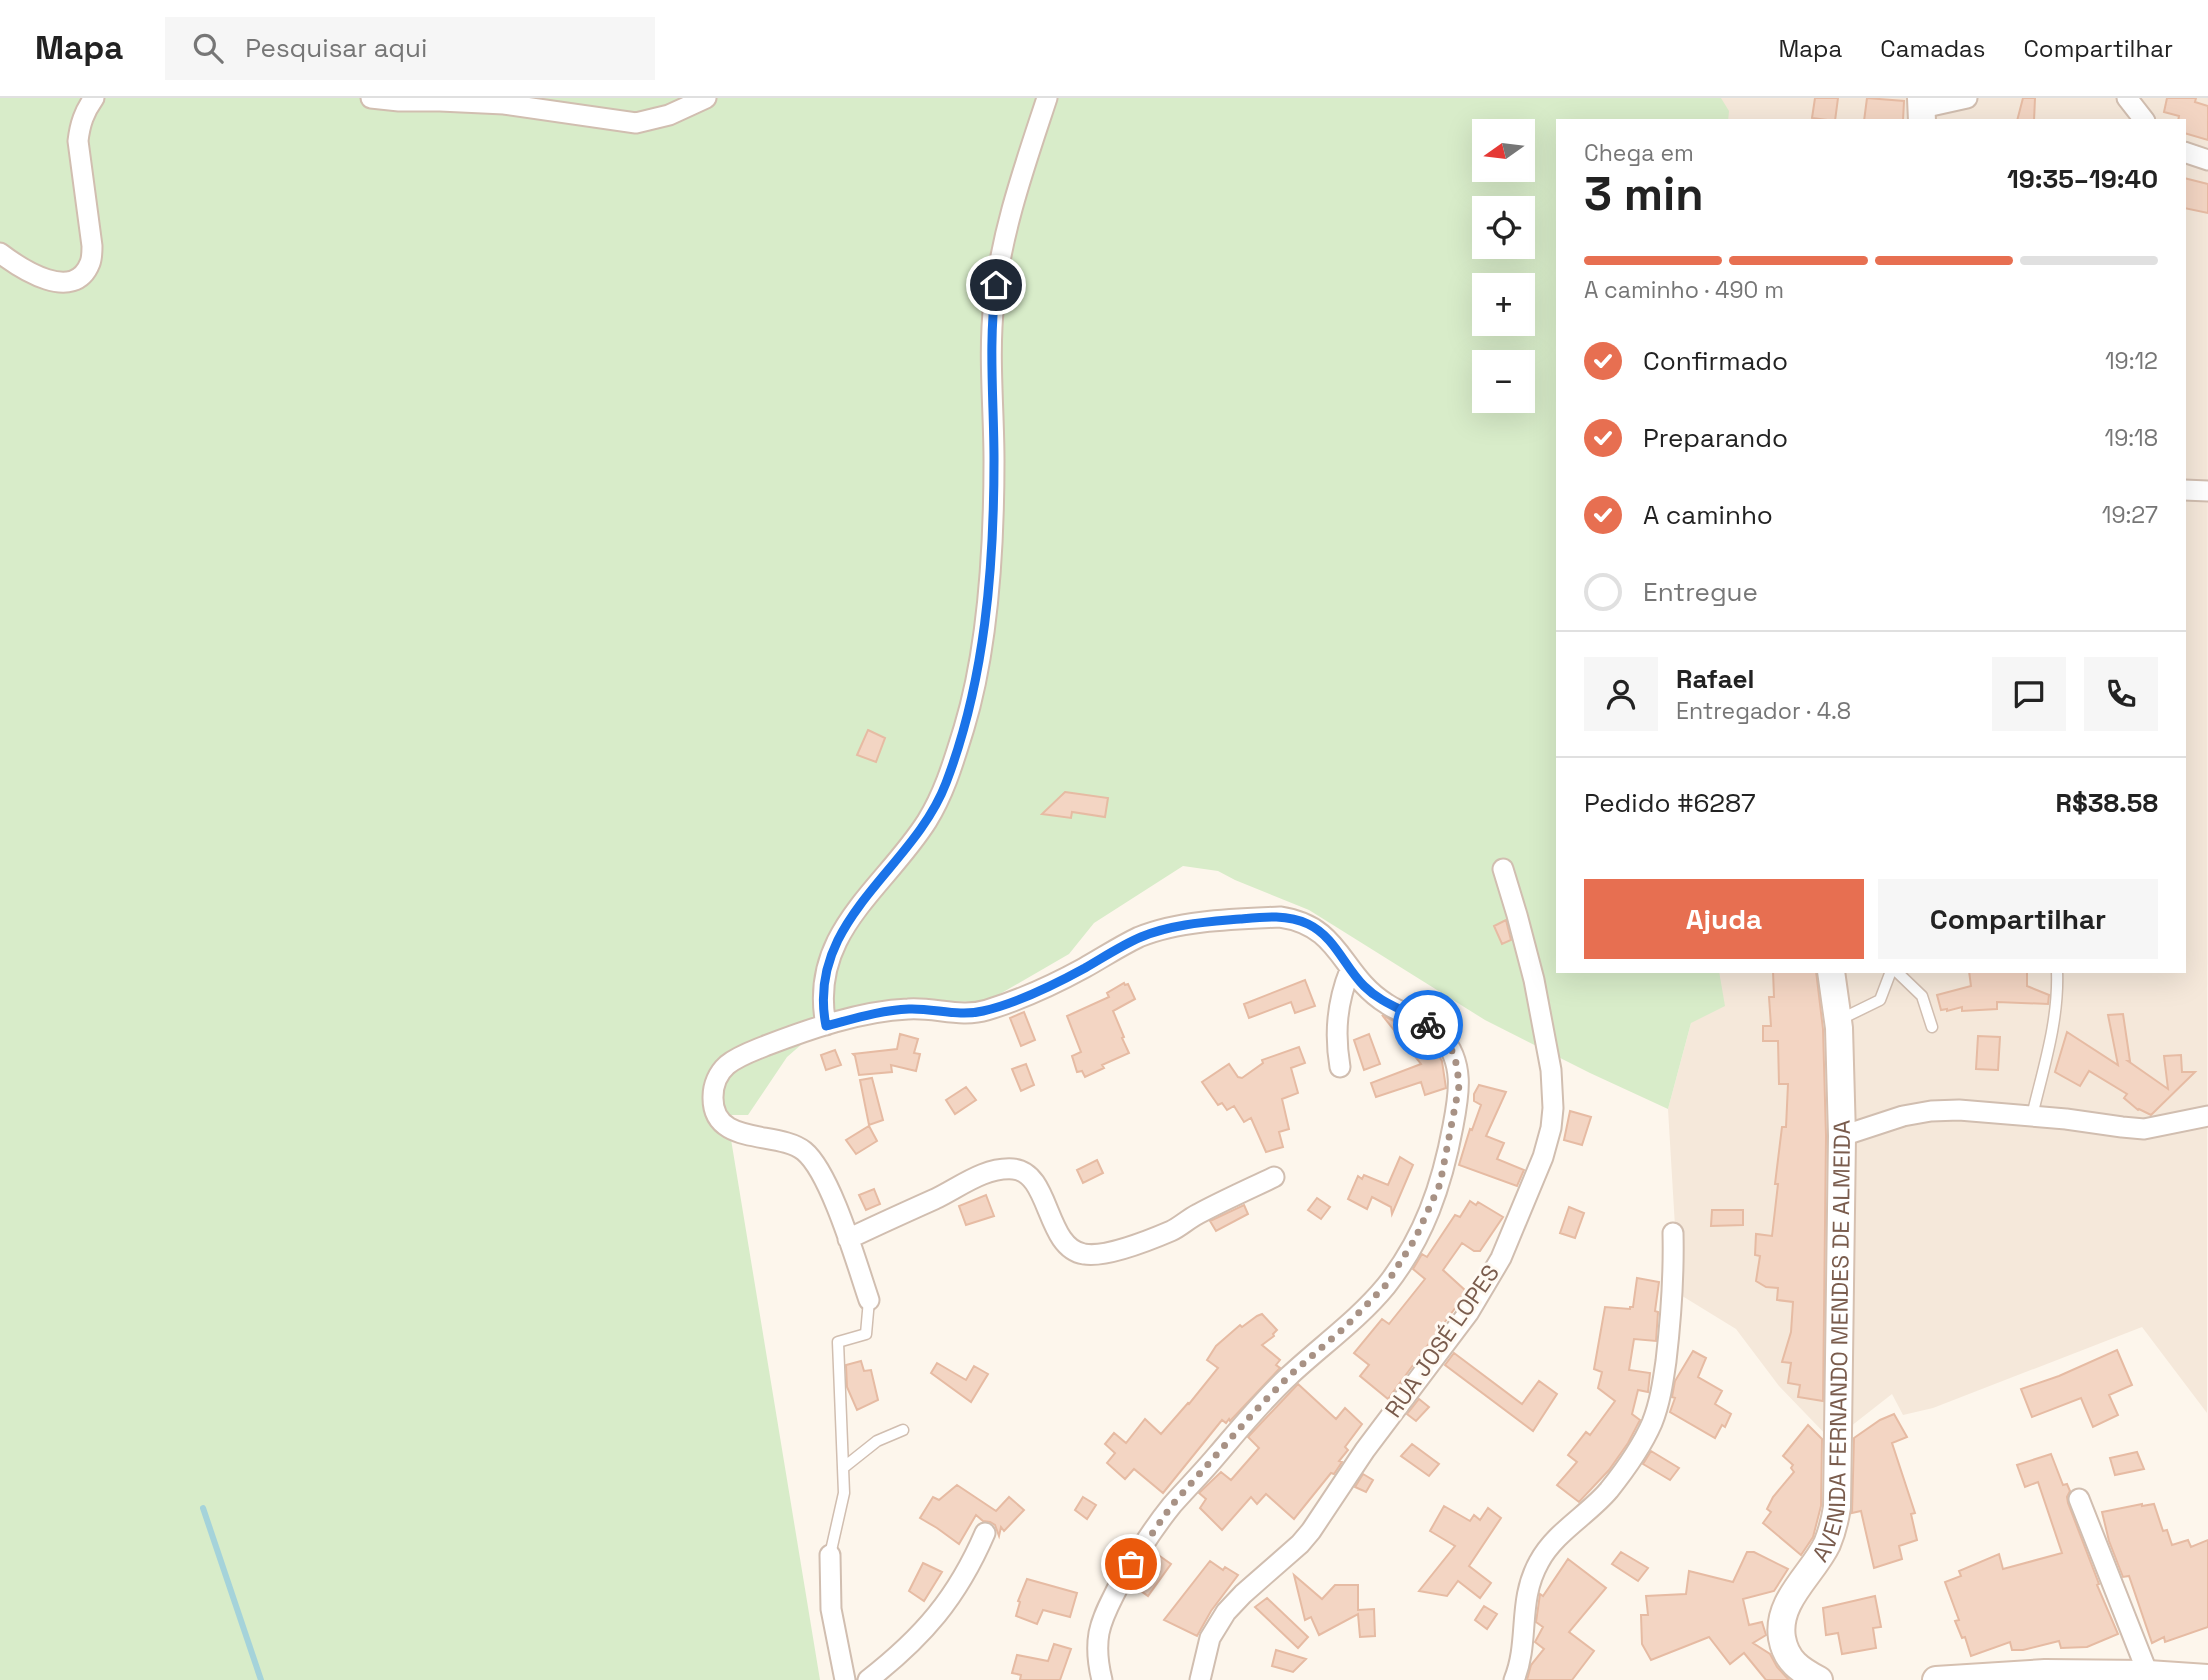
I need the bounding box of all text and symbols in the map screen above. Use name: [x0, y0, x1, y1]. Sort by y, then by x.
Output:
search box: [165, 17, 655, 80]
text: Mapa: [35, 27, 123, 69]
icon: search: [189, 29, 227, 67]
text: Pesquisar aqui: [245, 31, 427, 65]
text: Mapa: [1778, 33, 1842, 64]
text: Camadas: [1880, 33, 1985, 64]
text: Compartilhar: [2023, 33, 2173, 64]
north arrow: [1472, 119, 1535, 182]
map controls: [1472, 119, 1535, 413]
text: Chega em: [1584, 138, 1694, 168]
text: 19:35–19:40: [2007, 162, 2158, 196]
text: 3 min: [1584, 165, 1704, 223]
button: locate: [1472, 196, 1535, 259]
pin: [966, 255, 1026, 315]
icon: home: [977, 266, 1015, 304]
button: +: [1472, 273, 1535, 336]
text: A caminho · 490 m: [1584, 275, 1784, 305]
icon: check: [1584, 342, 1622, 380]
text: Confirmado: [1643, 344, 1788, 378]
text: 19:12: [2105, 346, 2158, 376]
button: −: [1472, 350, 1535, 413]
icon: check: [1584, 419, 1622, 457]
text: Preparando: [1643, 421, 1788, 455]
text: 19:18: [2105, 423, 2158, 453]
icon: check: [1584, 496, 1622, 534]
text: A caminho: [1643, 498, 1773, 532]
text: 19:27: [2102, 500, 2158, 530]
text: Entregue: [1643, 575, 1758, 609]
button: person: [1584, 657, 1658, 731]
button: chat: [1992, 657, 2066, 731]
button: phone: [2084, 657, 2158, 731]
text: Rafael: [1676, 662, 1754, 696]
text: Entregador · 4.8: [1676, 696, 1851, 726]
text: Pedido #6287: [1584, 786, 1756, 820]
text: R$38.58: [2055, 786, 2158, 820]
button: Ajuda: [1584, 879, 1864, 959]
button: Compartilhar: [1878, 879, 2158, 959]
courier: [1393, 990, 1463, 1060]
icon: bike: [1409, 1006, 1447, 1044]
street label: AVENIDA FERNANDO MENDES DE ALMEIDA: [1805, 1120, 1857, 1567]
street label: RUA JOSÉ LOPES: [1378, 1259, 1506, 1423]
pin: [1101, 1534, 1161, 1594]
icon: bag: [1112, 1545, 1150, 1583]

